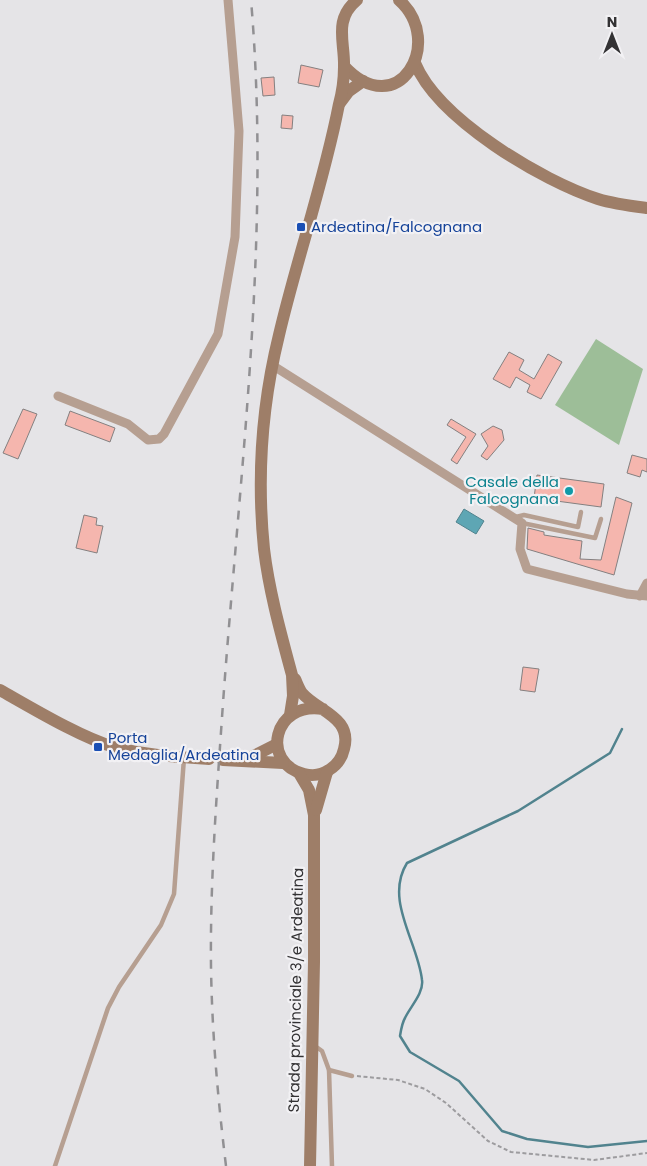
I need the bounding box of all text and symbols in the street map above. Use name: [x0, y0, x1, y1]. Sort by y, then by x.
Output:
north arrow: [587, 10, 637, 60]
text: N: [607, 12, 617, 32]
place label: Ardeatina/Falcognana: [311, 216, 482, 237]
marker: Ardeatina/Falcognana: [295, 221, 307, 233]
place label: Casale della Falcognana: [465, 471, 559, 509]
marker: Casale della Falcognana: [563, 485, 575, 497]
place label: Porta Medaglia/Ardeatina: [108, 727, 259, 765]
marker: Porta Medaglia/Ardeatina: [92, 741, 104, 753]
street label: Strada provinciale 3/e Ardeatina: [283, 867, 308, 1113]

